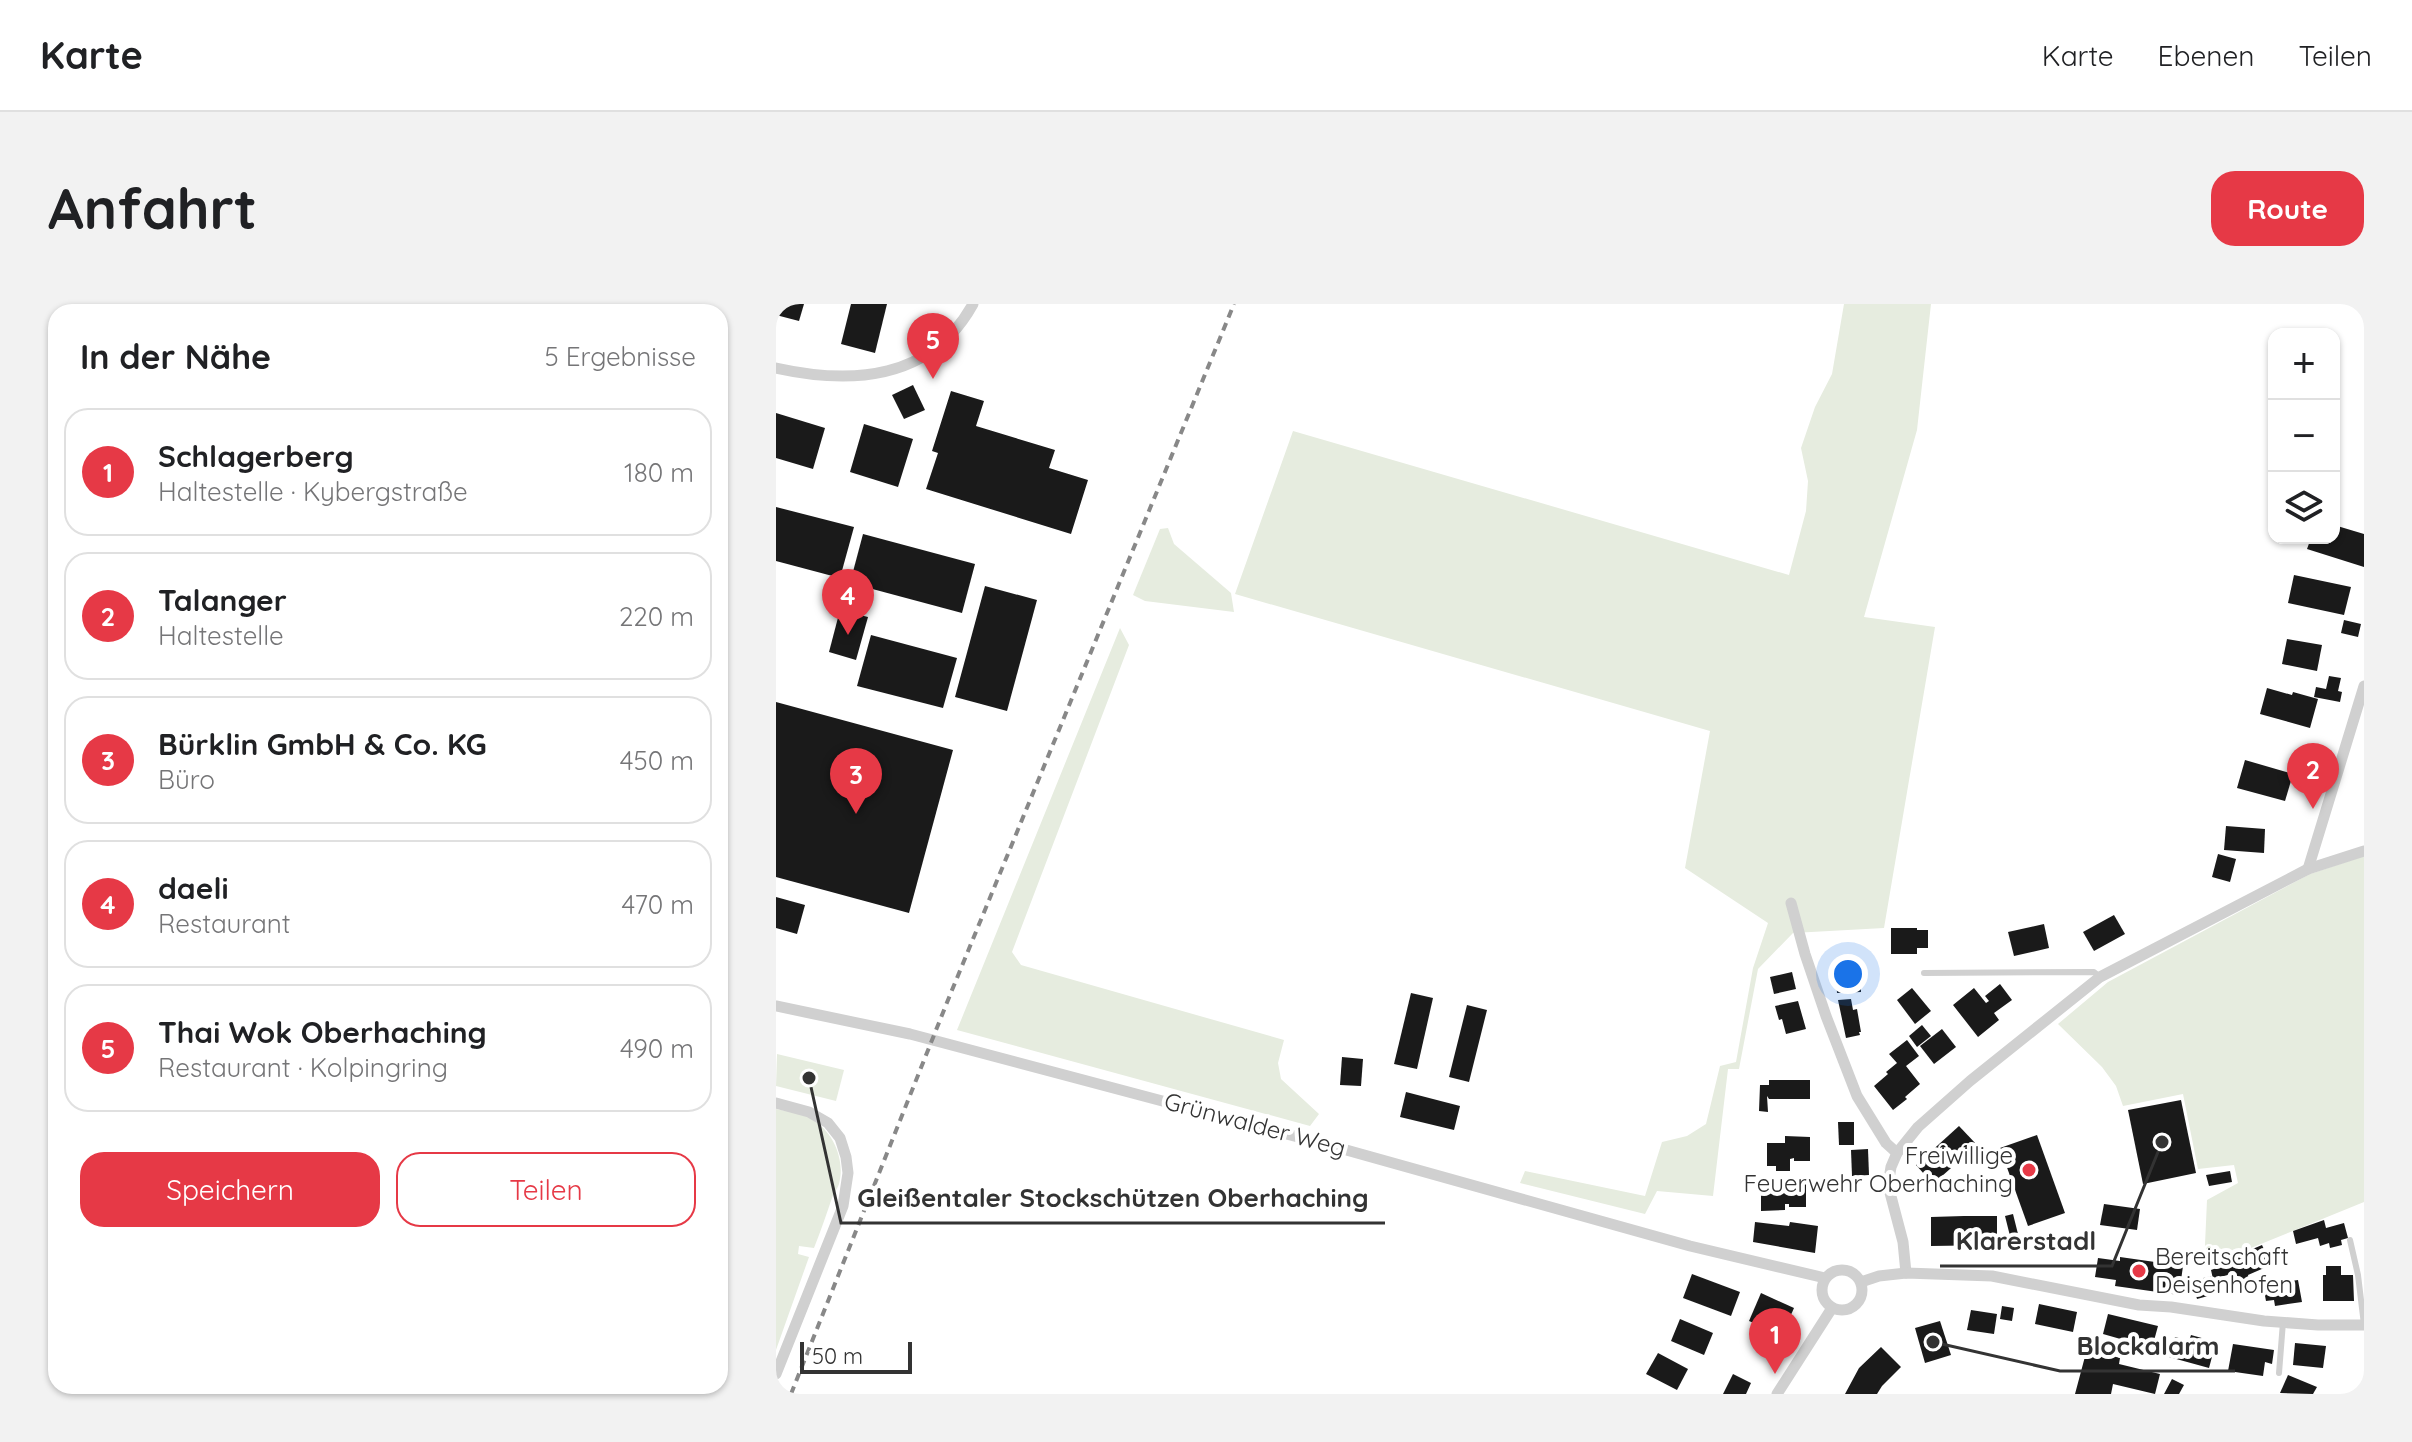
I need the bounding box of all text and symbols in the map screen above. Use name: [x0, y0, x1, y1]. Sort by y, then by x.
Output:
text: Karte: [40, 31, 143, 79]
text: Karte: [2042, 38, 2114, 73]
text: Ebenen: [2158, 38, 2254, 73]
text: Teilen: [2298, 38, 2372, 73]
button: Route: [2211, 171, 2364, 246]
text: Anfahrt: [48, 173, 257, 243]
pin: 5: [907, 313, 959, 379]
map controls: [2268, 328, 2340, 544]
button: +: [2268, 328, 2340, 400]
text: In der Nähe: [80, 335, 271, 378]
text: 5 Ergebnisse: [545, 340, 696, 373]
button: −: [2268, 400, 2340, 472]
text: Schlagerberg: [158, 437, 354, 475]
text: 1: [103, 456, 113, 489]
text: 180 m: [624, 456, 694, 489]
button: layers: [2268, 472, 2340, 544]
text: Haltestelle · Kybergstraße: [158, 475, 468, 508]
pin: 4: [822, 569, 874, 635]
text: Talanger: [158, 581, 287, 619]
text: 2: [101, 600, 115, 633]
text: 220 m: [619, 600, 694, 633]
text: Haltestelle: [158, 619, 284, 652]
text: Bürklin GmbH & Co. KG: [158, 725, 487, 763]
pin: 2: [2287, 743, 2339, 809]
text: 3: [101, 744, 115, 777]
text: 450 m: [620, 744, 694, 777]
pin: 3: [830, 748, 882, 814]
text: Büro: [158, 763, 215, 796]
text: daeli: [158, 869, 229, 907]
text: 4: [100, 888, 116, 921]
text: 470 m: [621, 888, 694, 921]
text: Restaurant: [158, 907, 291, 940]
your location: [1828, 954, 1868, 994]
text: Thai Wok Oberhaching: [158, 1013, 487, 1051]
text: 5: [101, 1032, 115, 1065]
text: 490 m: [620, 1032, 694, 1065]
text: Restaurant · Kolpingring: [158, 1051, 448, 1084]
street label: Grünwalder Weg: [1161, 1085, 1349, 1163]
place label: Freiwillige Feuerwehr Oberhaching: [1744, 1140, 2013, 1198]
button: Speichern: [80, 1152, 380, 1227]
button: Teilen: [396, 1152, 696, 1227]
marker: Freiwillige Feuerwehr Oberhaching: [2020, 1161, 2038, 1179]
callout: Gleißentaler Stockschützen Oberhaching: [841, 1173, 1385, 1223]
text: Gleißentaler Stockschützen Oberhaching: [857, 1181, 1369, 1214]
callout: Klarerstadl: [1940, 1216, 2112, 1266]
text: Klarerstadl: [1956, 1224, 2096, 1257]
place label: Bereitschaft Deisenhofen: [2155, 1241, 2293, 1299]
marker: Bereitschaft Deisenhofen: [2130, 1262, 2148, 1280]
pin: 1: [1749, 1308, 1801, 1374]
callout: Blockalarm: [2060, 1321, 2235, 1371]
text: Blockalarm: [2076, 1329, 2220, 1362]
scale bar: [800, 1338, 912, 1374]
text: 50 m: [812, 1342, 863, 1370]

